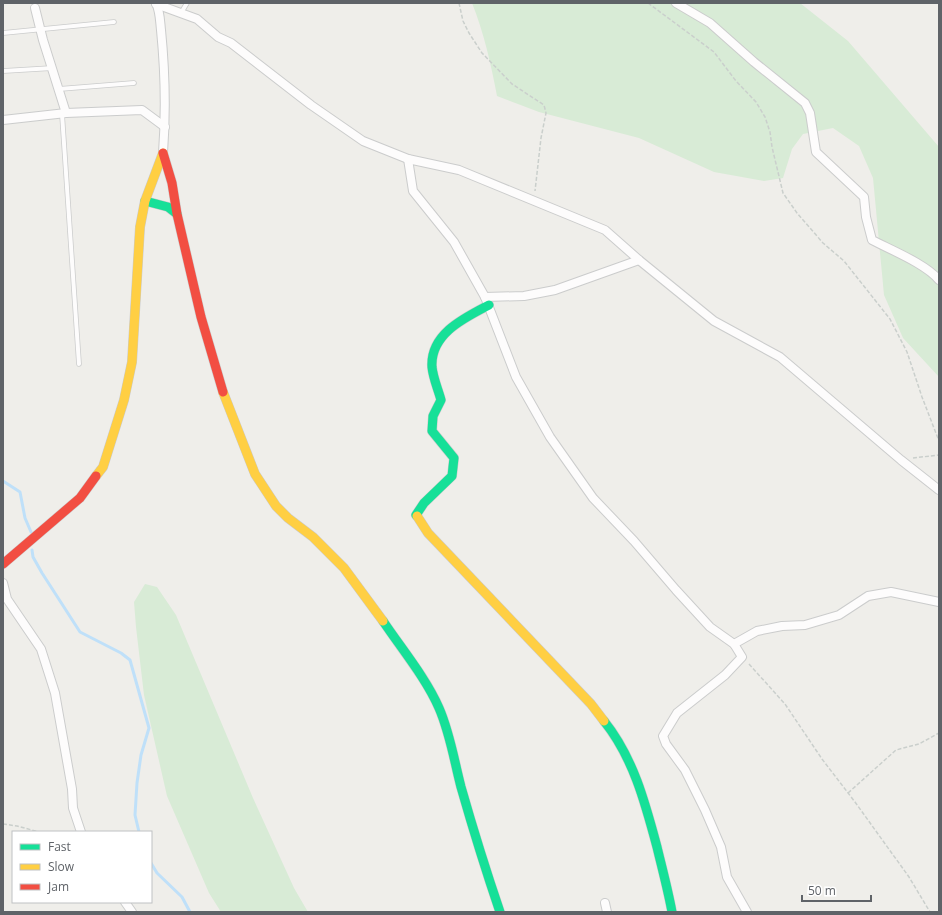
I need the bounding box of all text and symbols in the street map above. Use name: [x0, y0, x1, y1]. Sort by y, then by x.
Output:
legend: [12, 831, 152, 903]
text: Fast: [48, 838, 71, 855]
text: Slow: [48, 858, 75, 875]
scale bar: [802, 877, 871, 903]
text: Jam: [47, 878, 69, 895]
text: 50 m: [808, 882, 836, 899]

